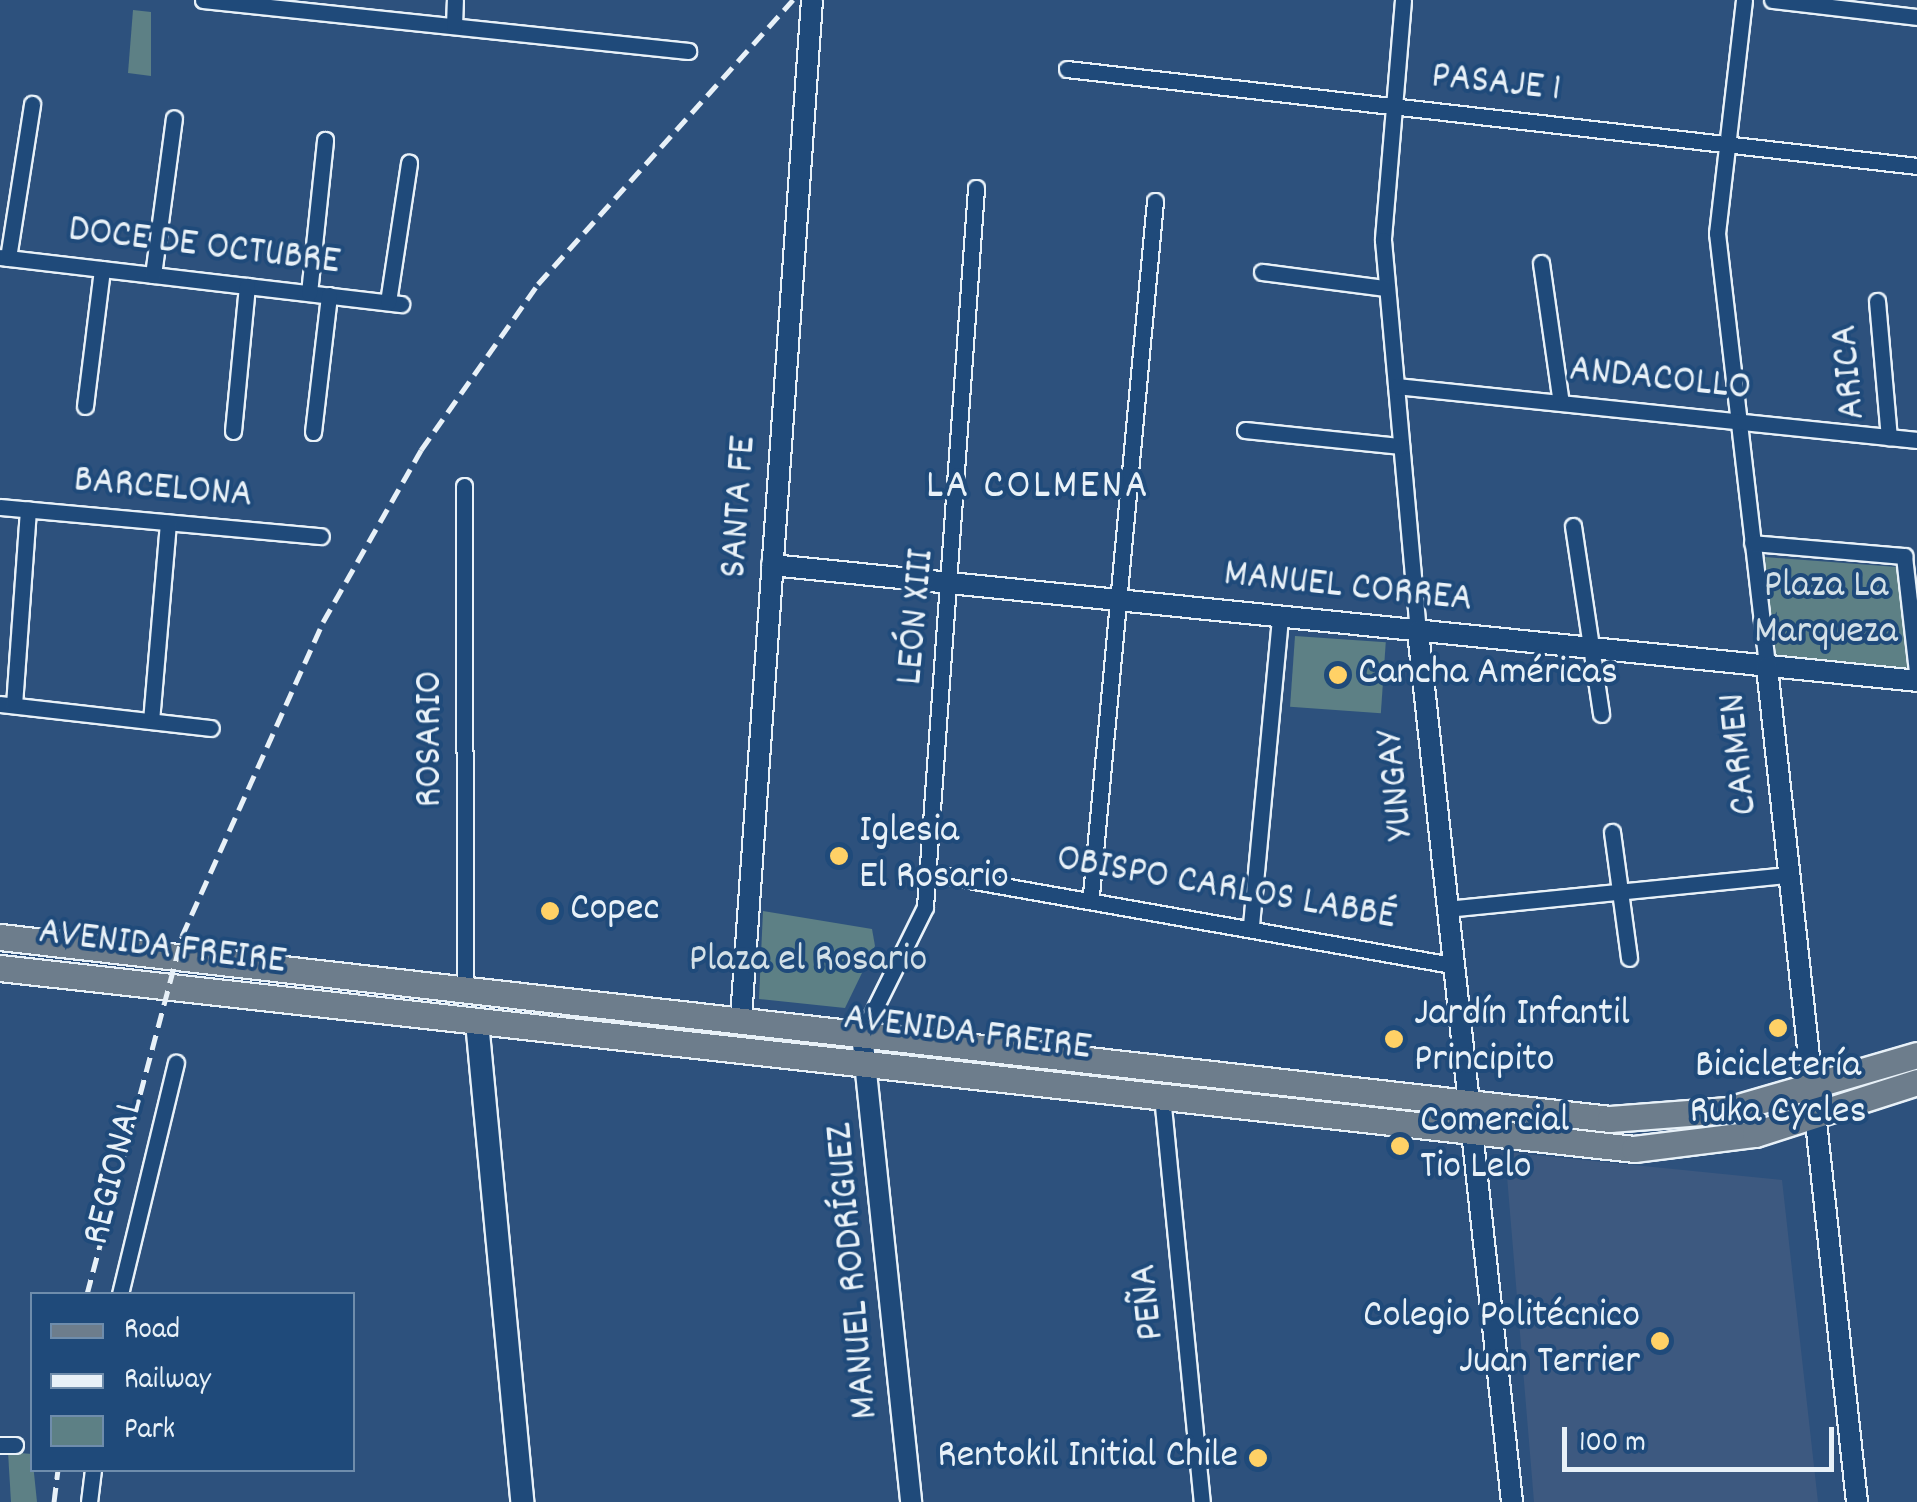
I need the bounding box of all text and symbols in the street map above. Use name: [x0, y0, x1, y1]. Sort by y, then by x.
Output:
street label: PASAJE 1: [1429, 54, 1563, 116]
street label: DOCE DE OCTUBRE: [65, 208, 343, 288]
street label: ARICA: [1823, 322, 1879, 422]
street label: ANDACOLLO: [1567, 348, 1753, 414]
street label: SANTA FE: [712, 434, 770, 580]
street label: BARCELONA: [72, 458, 254, 522]
district label: LA COLMENA: [926, 463, 1150, 513]
street label: LEÓN XIII: [888, 547, 948, 687]
street label: MANUEL CORREA: [1221, 552, 1475, 626]
park label: Plaza La Marqueza: [1754, 564, 1898, 658]
place label: Cancha Américas: [1358, 651, 1618, 699]
marker: Cancha Américas: [1327, 664, 1349, 686]
street label: ROSARIO: [408, 671, 456, 807]
street label: CARMEN: [1711, 691, 1771, 817]
street label: YUNGAY: [1368, 728, 1428, 842]
place label: Iglesia El Rosario: [859, 809, 1009, 903]
street label: OBISPO CARLOS LABBÉ: [1053, 837, 1399, 943]
marker: Iglesia El Rosario: [828, 845, 850, 867]
place label: Copec: [570, 887, 660, 935]
marker: Copec: [539, 900, 561, 922]
street label: AVENIDA FREIRE: [36, 910, 288, 988]
park label: Plaza el Rosario: [689, 938, 927, 986]
place label: Jardín Infantil Principito: [1414, 992, 1630, 1086]
street label: AVENIDA FREIRE: [841, 996, 1093, 1074]
marker: Bicicletería Ruka Cycles: [1767, 1017, 1789, 1039]
marker: Jardín Infantil Principito: [1383, 1028, 1405, 1050]
place label: Bicicletería Ruka Cycles: [1689, 1044, 1867, 1138]
street label: REGIONAL: [74, 1092, 158, 1250]
place label: Comercial Tio Lelo: [1420, 1099, 1569, 1193]
street label: MANUEL RODRÍGUEZ: [818, 1121, 892, 1421]
marker: Comercial Tio Lelo: [1389, 1135, 1411, 1157]
street label: PEÑA: [1122, 1261, 1178, 1343]
legend: [30, 1292, 355, 1472]
place label: Colegio Politécnico Juan Terrier: [1363, 1294, 1640, 1388]
text: Road: [124, 1310, 180, 1353]
marker: Colegio Politécnico Juan Terrier: [1649, 1330, 1671, 1352]
text: Railway: [124, 1360, 211, 1403]
scale bar: [1567, 1407, 1840, 1469]
text: Park: [124, 1410, 175, 1453]
text: 100 m: [1579, 1423, 1646, 1466]
place label: Rentokil Initial Chile: [937, 1434, 1238, 1482]
marker: Rentokil Initial Chile: [1247, 1447, 1269, 1469]

